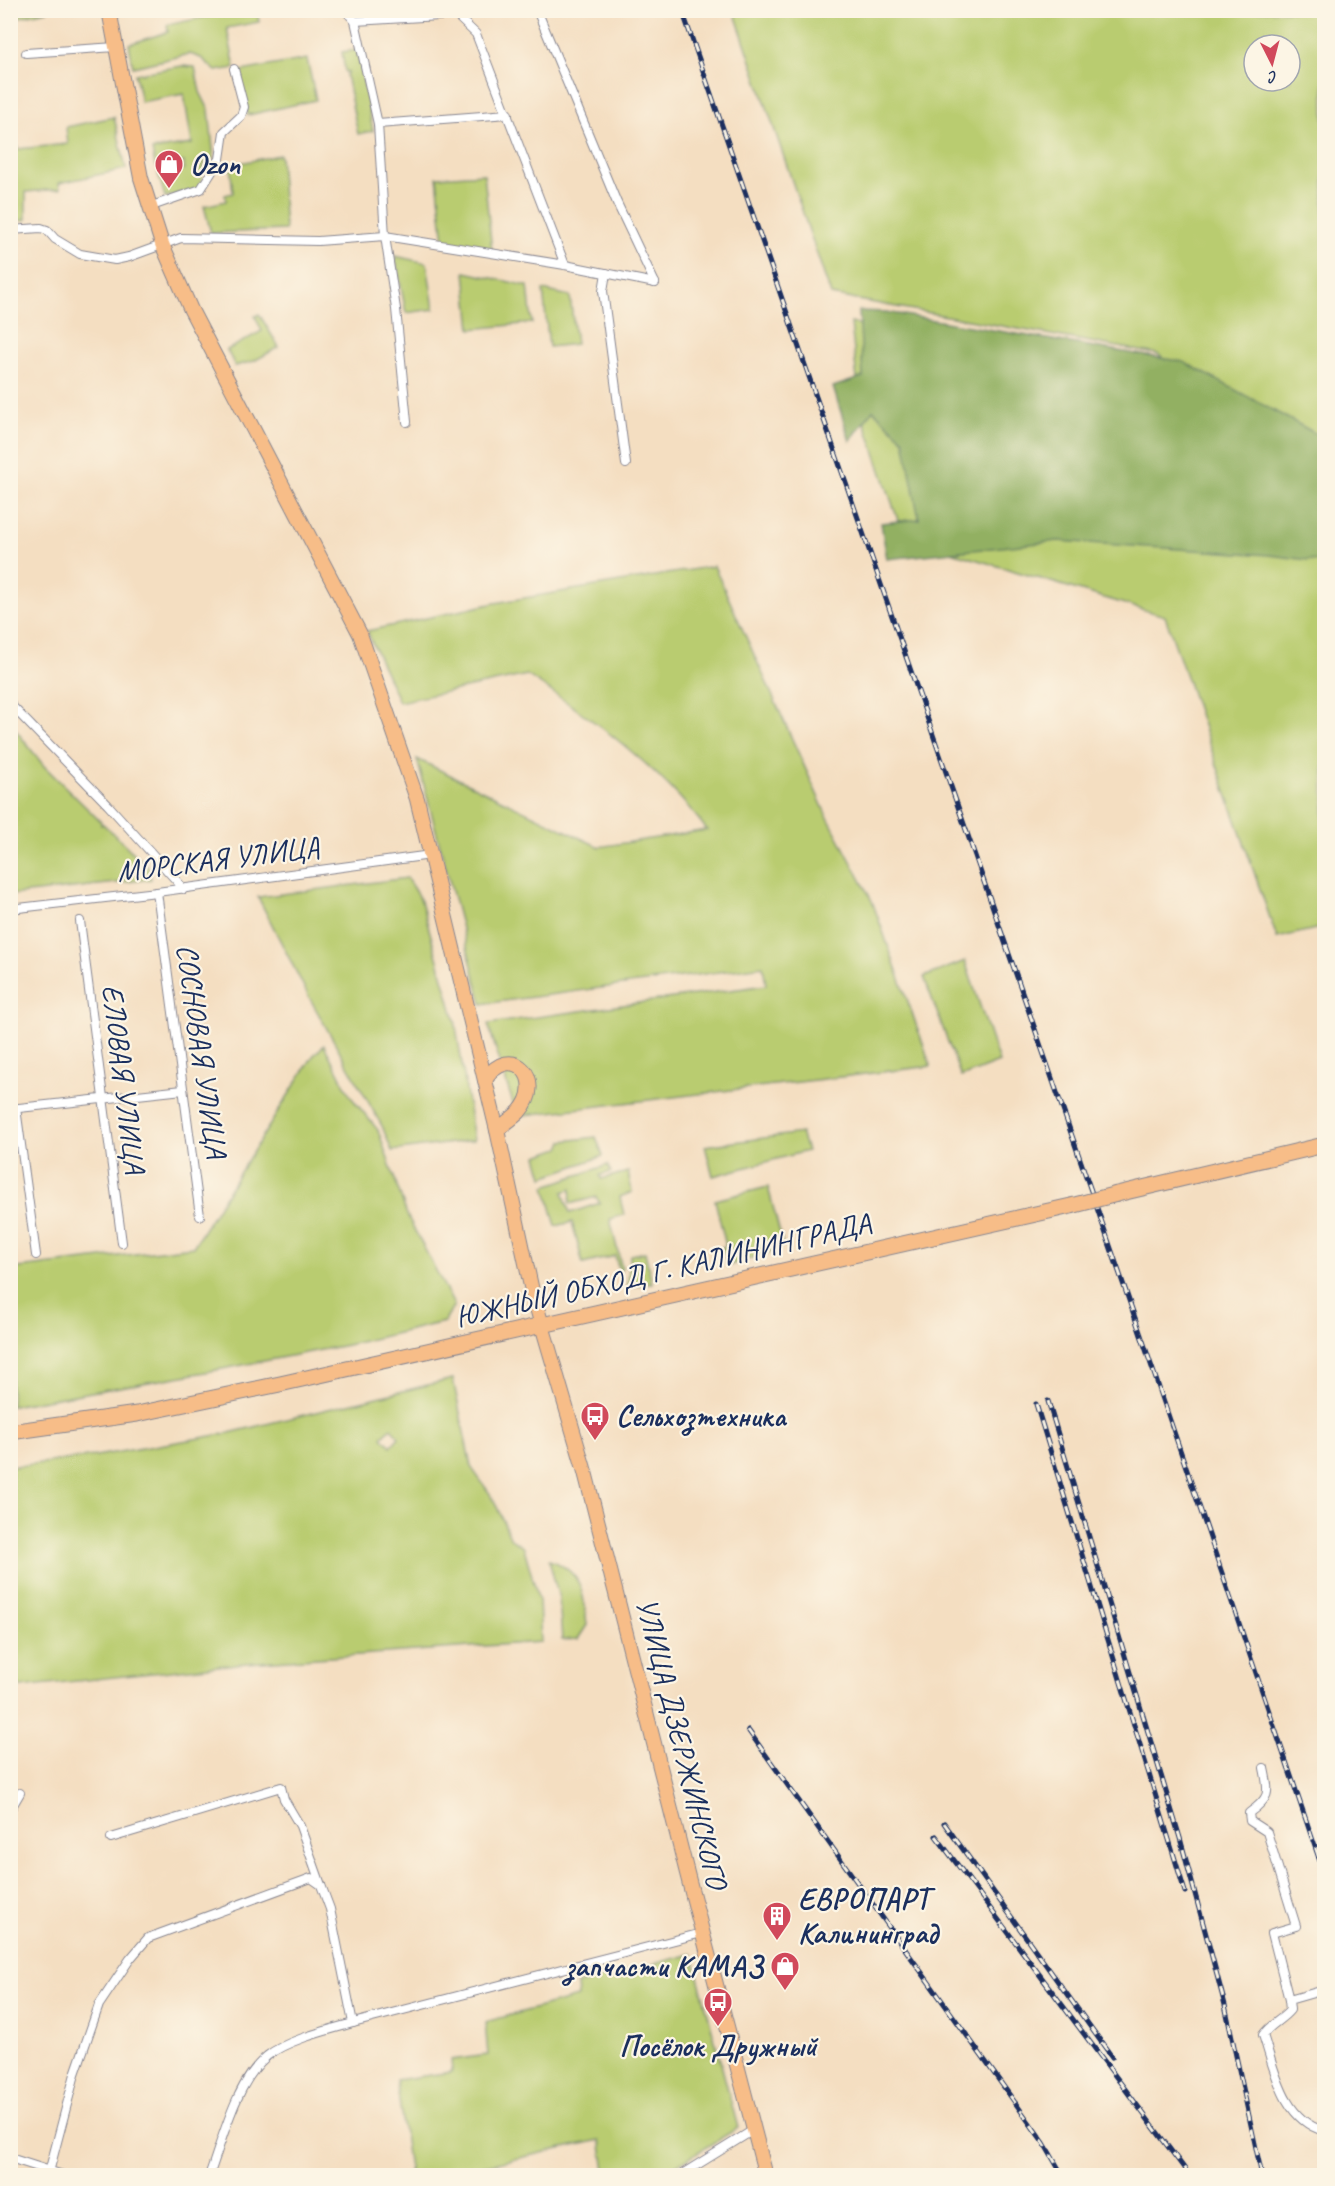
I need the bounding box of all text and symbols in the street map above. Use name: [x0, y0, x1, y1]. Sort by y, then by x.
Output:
north arrow: [1242, 33, 1302, 93]
text: С: [1266, 67, 1278, 88]
place label: Ozon: [190, 145, 241, 183]
shop icon: Ozon: [153, 148, 185, 190]
street label: МОРСКАЯ УЛИЦА: [115, 828, 322, 890]
street label: СОСНОВАЯ УЛИЦА: [168, 942, 236, 1162]
street label: ЕЛОВАЯ УЛИЦА: [94, 983, 155, 1177]
street label: ЮЖНЫЙ ОБХОД Г. КАЛИНИНГРАДА: [452, 1203, 875, 1336]
place label: Сельхозтехника: [616, 1397, 788, 1436]
bus stop icon: Сельхозтехника: [579, 1400, 611, 1442]
street label: УЛИЦА ДЗЕРЖИНСКОГО: [628, 1594, 737, 1895]
place label: ЕВРОПАРТ Калининград: [798, 1880, 941, 1952]
building icon: ЕВРОПАРТ Калининград: [761, 1900, 793, 1942]
place label: запчасти КАМАЗ: [562, 1947, 765, 1986]
shop icon: запчасти КАМАЗ: [769, 1950, 801, 1992]
bus stop icon: Посёлок Дружный: [702, 1986, 734, 2028]
place label: Посёлок Дружный: [619, 2027, 819, 2066]

